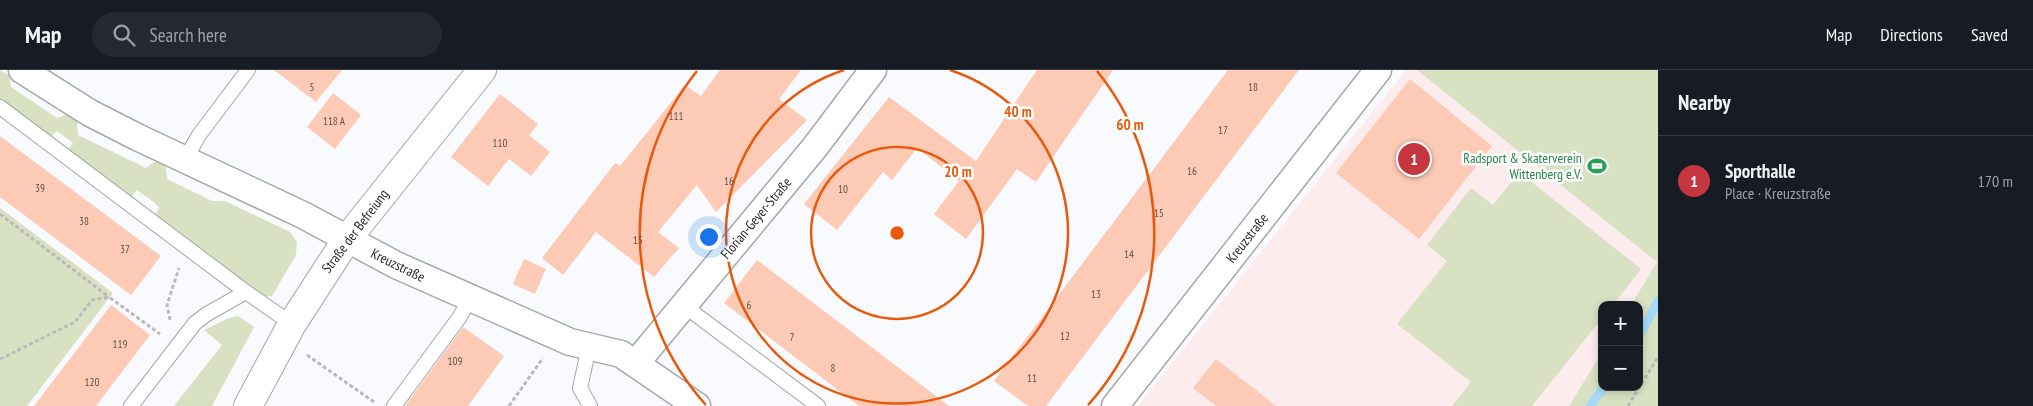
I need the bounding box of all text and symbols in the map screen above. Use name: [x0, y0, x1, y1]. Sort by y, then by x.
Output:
search box: [92, 12, 442, 57]
text: Map: [25, 19, 62, 50]
icon: search: [110, 21, 138, 49]
text: Search here: [150, 23, 227, 47]
text: Map: [1826, 23, 1852, 46]
text: Directions: [1880, 23, 1943, 46]
text: Saved: [1971, 23, 2008, 46]
house number: 5: [310, 80, 315, 94]
house number: 18: [1248, 80, 1258, 94]
text: Nearby: [1678, 89, 1731, 116]
text: 40 m: [1004, 102, 1032, 121]
house number: 111: [669, 109, 683, 123]
house number: 118 A: [323, 114, 346, 128]
text: 60 m: [1116, 115, 1144, 134]
house number: 17: [1218, 123, 1228, 137]
house number: 110: [493, 136, 507, 150]
pin: 1: [1398, 140, 1430, 178]
place label: Radsport & Skaterverein Wittenberg e.V.: [1463, 149, 1582, 183]
sports icon: Radsport & Skaterverein Wittenberg e.V.: [1586, 155, 1608, 177]
text: Sporthalle: [1725, 159, 1796, 183]
text: 20 m: [944, 162, 972, 181]
house number: 16: [1187, 164, 1197, 178]
text: 1: [1690, 171, 1698, 191]
text: 170 m: [1978, 171, 2013, 191]
street label: Florian-Geyer-Straße: [717, 173, 796, 263]
house number: 16: [724, 174, 734, 188]
house number: 39: [35, 181, 45, 195]
house number: 10: [838, 182, 848, 196]
text: Place · Kreuzstraße: [1725, 183, 1831, 203]
street label: Straße der Befreiung: [318, 185, 392, 277]
house number: 15: [1154, 206, 1164, 220]
street label: Kreuzstraße: [1222, 209, 1272, 266]
house number: 38: [79, 214, 89, 228]
your location: [696, 224, 722, 250]
centre of rings: [888, 224, 906, 242]
house number: 15: [633, 233, 643, 247]
house number: 37: [120, 242, 130, 256]
street label: Kreuzstraße: [368, 244, 428, 286]
house number: 14: [1124, 247, 1134, 261]
house number: 13: [1091, 287, 1101, 301]
house number: 6: [747, 298, 752, 312]
map controls: [1598, 301, 1643, 391]
button: +: [1598, 301, 1643, 346]
house number: 12: [1060, 329, 1070, 343]
house number: 7: [790, 330, 795, 344]
house number: 119: [113, 337, 127, 351]
button: −: [1598, 346, 1643, 391]
house number: 109: [448, 354, 462, 368]
house number: 8: [831, 361, 836, 375]
house number: 11: [1027, 371, 1037, 385]
house number: 120: [85, 375, 99, 389]

